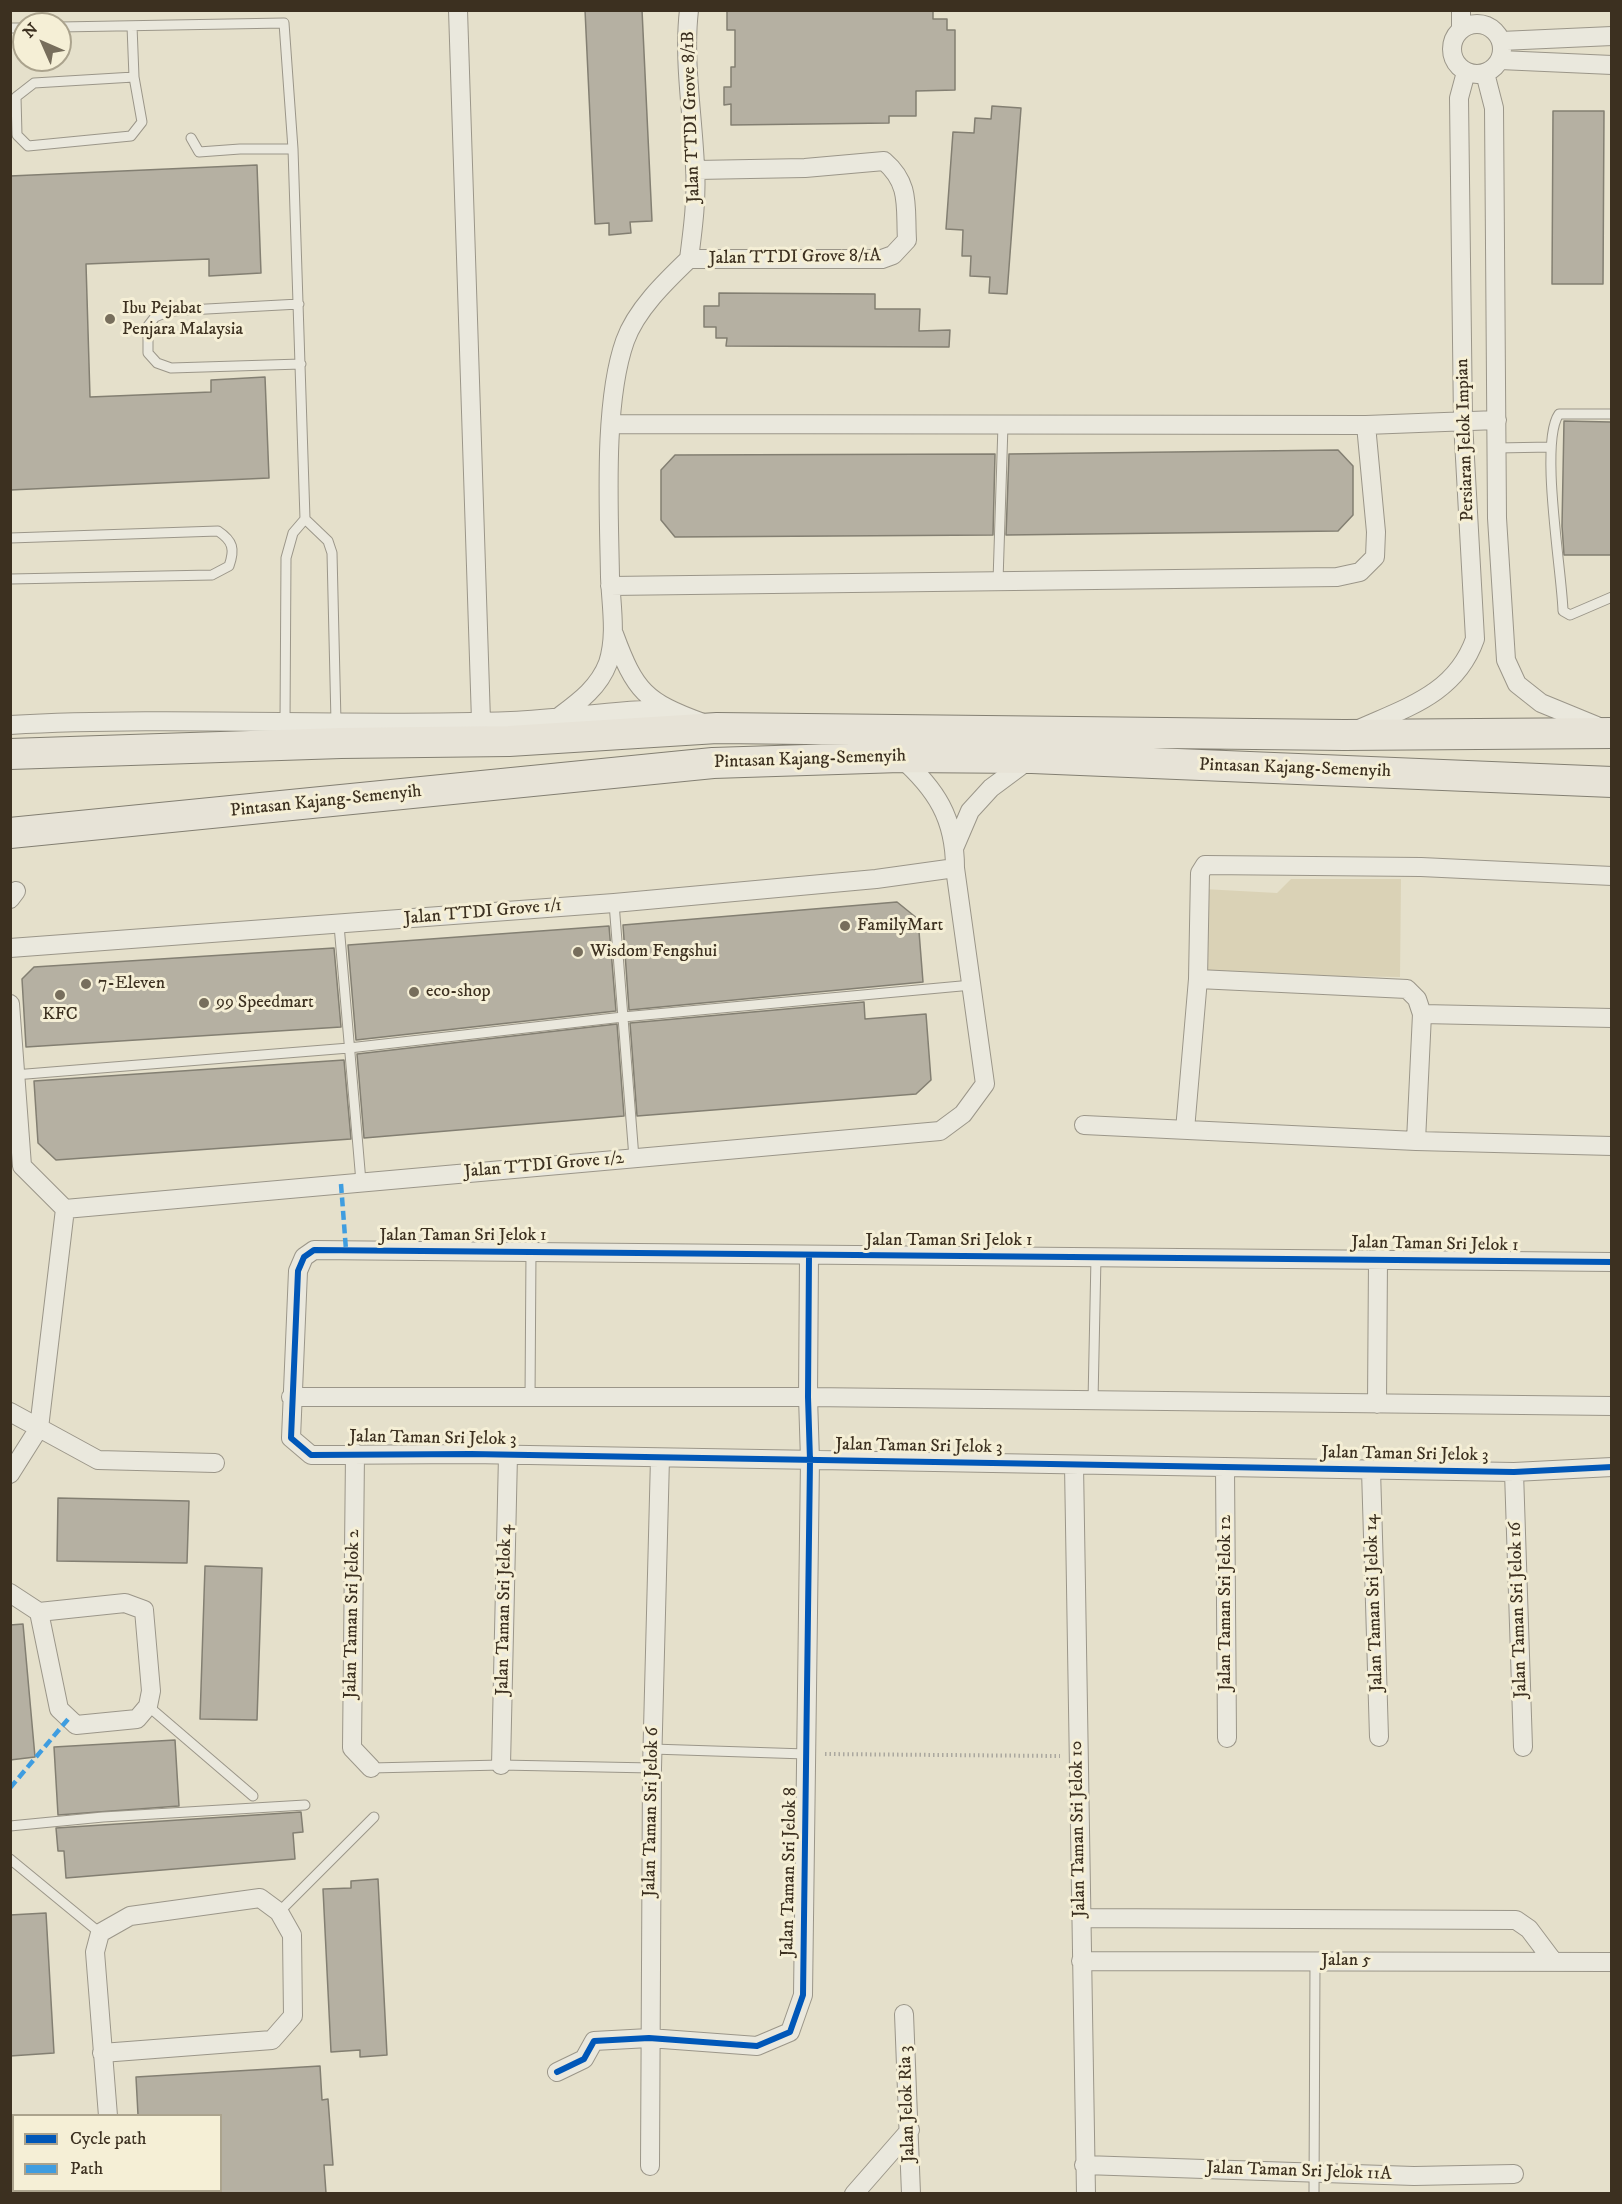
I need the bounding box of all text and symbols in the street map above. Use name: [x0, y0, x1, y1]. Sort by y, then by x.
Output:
north arrow: [12, 12, 72, 72]
text: N: [19, 19, 42, 42]
street label: Jalan TTDI Grove 8/1B: [678, 31, 706, 203]
street label: Jalan TTDI Grove 8/1A: [709, 246, 881, 270]
place label: Ibu Pejabat Penjara Malaysia: [122, 298, 243, 340]
marker: Ibu Pejabat Penjara Malaysia: [103, 312, 117, 326]
street label: Persiaran Jelok Impian: [1452, 358, 1480, 522]
street label: Pintasan Kajang-Semenyih: [714, 746, 906, 774]
street label: Pintasan Kajang-Semenyih: [1199, 755, 1391, 783]
street label: Pintasan Kajang-Semenyih: [229, 781, 423, 823]
street label: Jalan TTDI Grove 1/1: [403, 895, 563, 931]
place label: FamilyMart: [857, 915, 943, 937]
marker: FamilyMart: [838, 919, 852, 933]
place label: Wisdom Fengshui: [590, 941, 717, 963]
marker: Wisdom Fengshui: [571, 945, 585, 959]
place label: 7-Eleven: [98, 973, 165, 995]
marker: 7-Eleven: [79, 977, 93, 991]
place label: eco-shop: [426, 981, 490, 1003]
marker: eco-shop: [407, 985, 421, 999]
marker: KFC: [53, 988, 67, 1002]
place label: 99 Speedmart: [216, 992, 314, 1014]
marker: 99 Speedmart: [197, 996, 211, 1010]
place label: KFC: [42, 1004, 78, 1026]
street label: Jalan TTDI Grove 1/2: [463, 1148, 625, 1184]
street label: Jalan Taman Sri Jelok 1: [379, 1225, 547, 1247]
street label: Jalan Taman Sri Jelok 1: [865, 1230, 1033, 1252]
street label: Jalan Taman Sri Jelok 1: [1351, 1233, 1519, 1257]
street label: Jalan Taman Sri Jelok 3: [349, 1427, 517, 1451]
street label: Jalan Taman Sri Jelok 3: [835, 1435, 1003, 1459]
street label: Jalan Taman Sri Jelok 3: [1321, 1443, 1489, 1467]
street label: Jalan Taman Sri Jelok 14: [1361, 1514, 1389, 1692]
street label: Jalan Taman Sri Jelok 12: [1215, 1515, 1237, 1691]
street label: Jalan Taman Sri Jelok 16: [1505, 1521, 1533, 1699]
street label: Jalan Taman Sri Jelok 4: [493, 1524, 517, 1696]
street label: Jalan Taman Sri Jelok 2: [341, 1529, 365, 1699]
street label: Jalan Taman Sri Jelok 6: [640, 1727, 664, 1897]
street label: Jalan Taman Sri Jelok 10: [1067, 1740, 1091, 1918]
street label: Jalan Taman Sri Jelok 8: [778, 1787, 802, 1957]
street label: Jalan 5: [1321, 1950, 1371, 1972]
street label: Jalan Jelok Ria 3: [895, 2045, 921, 2163]
legend: [12, 2114, 222, 2192]
text: Cycle path: [70, 2128, 147, 2150]
text: Path: [70, 2158, 103, 2180]
street label: Jalan Taman Sri Jelok 11A: [1206, 2158, 1392, 2186]

